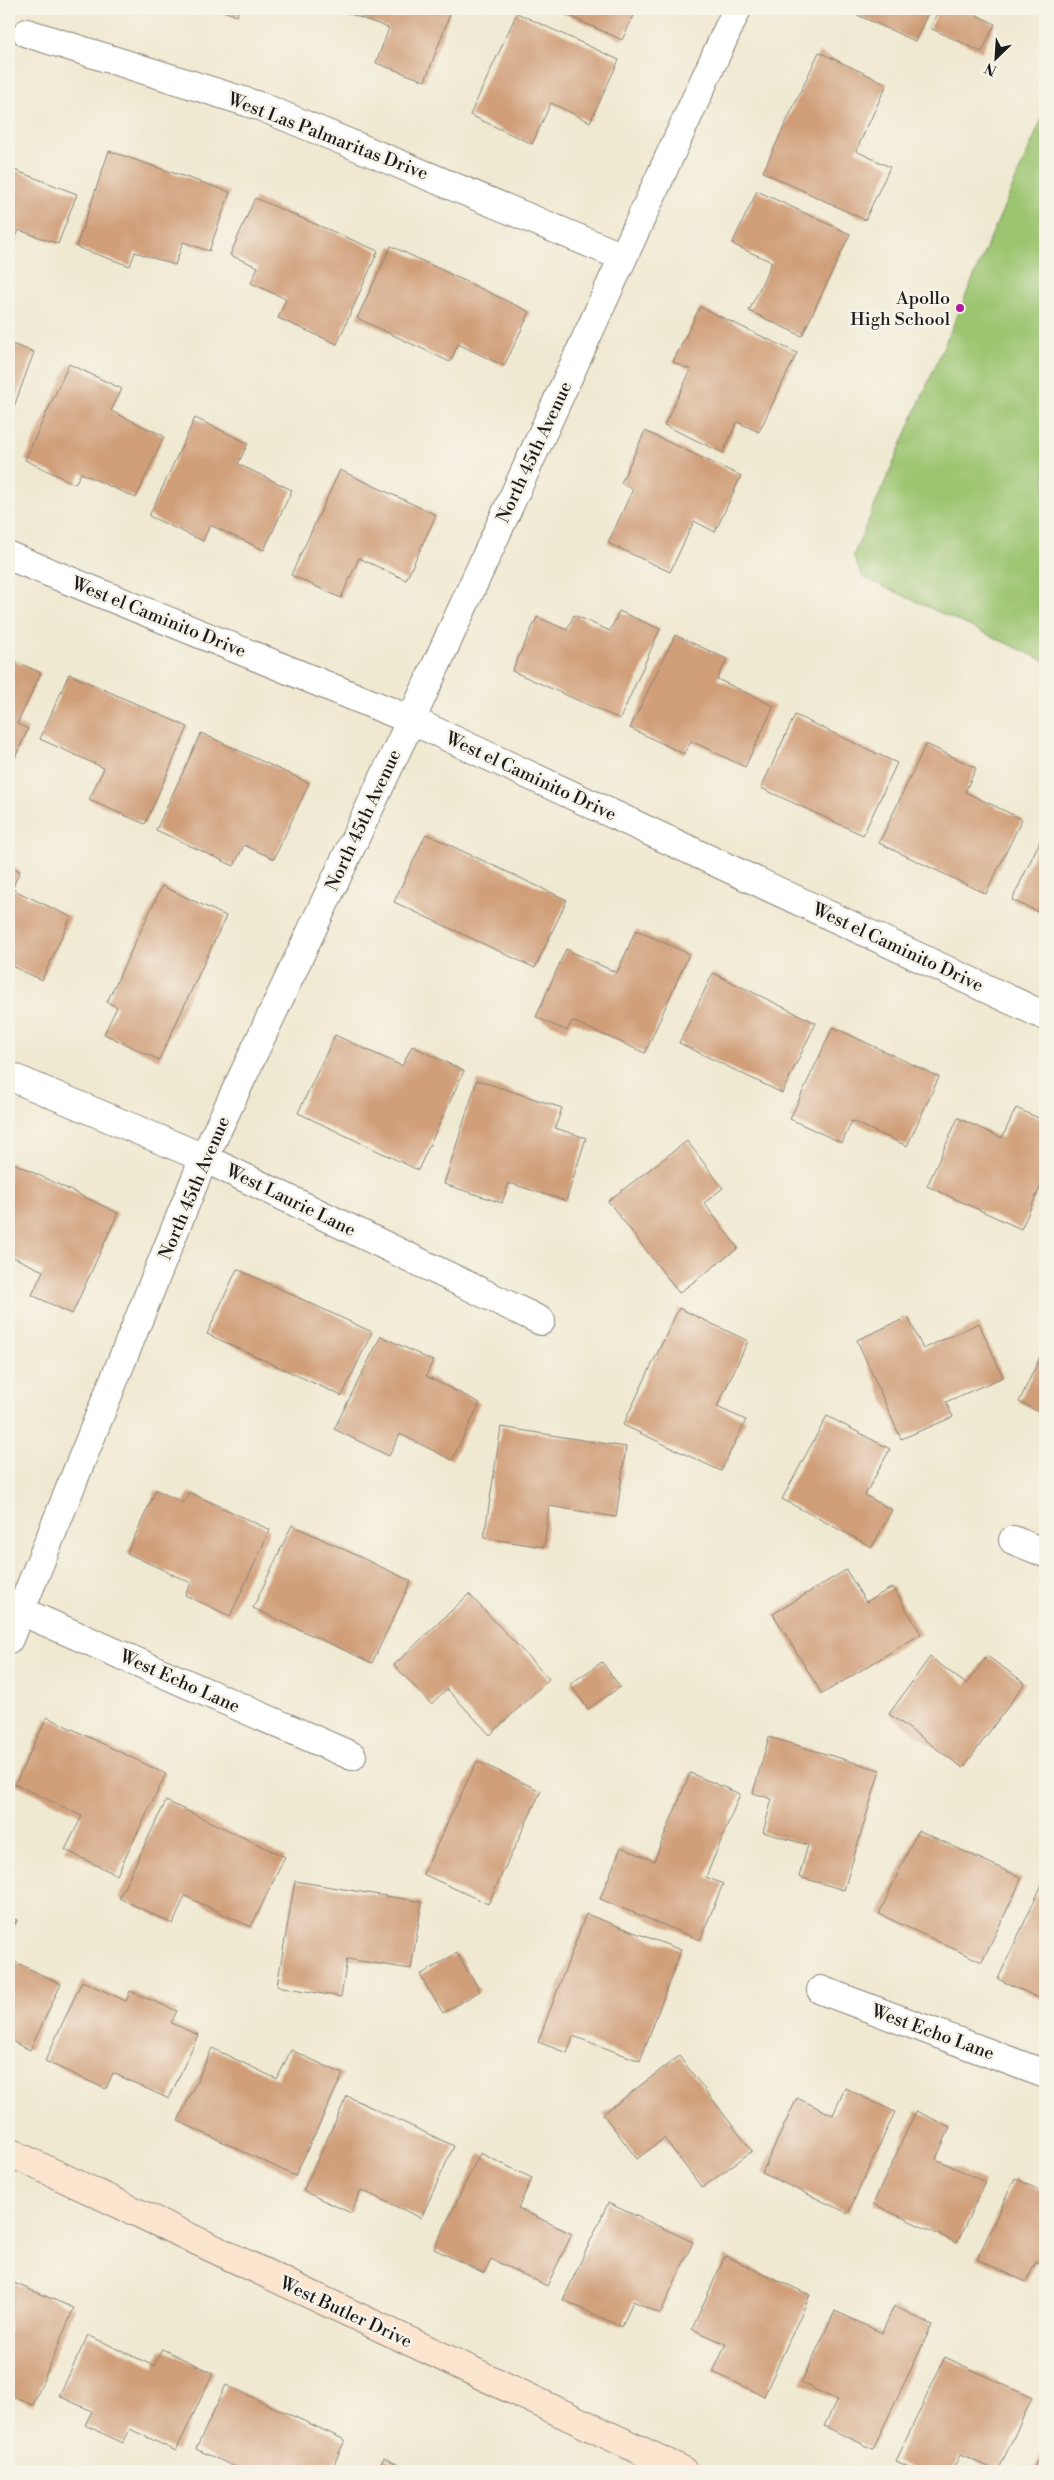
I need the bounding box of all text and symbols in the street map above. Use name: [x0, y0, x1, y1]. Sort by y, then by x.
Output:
north arrow: [972, 32, 1022, 82]
text: N: [982, 58, 1000, 79]
street label: West Las Palmaritas Drive: [223, 87, 431, 185]
place label: Apollo High School: [850, 287, 951, 331]
marker: Apollo High School: [954, 302, 966, 314]
street label: North 45th Avenue: [492, 378, 577, 527]
street label: West el Caminito Drive: [67, 572, 249, 663]
street label: West el Caminito Drive: [441, 726, 620, 826]
street label: North 45th Avenue: [321, 746, 406, 895]
street label: West el Caminito Drive: [808, 897, 987, 997]
street label: North 45th Avenue: [154, 1113, 235, 1263]
street label: West Laurie Lane: [221, 1159, 359, 1242]
street label: West Echo Lane: [115, 1644, 243, 1718]
street label: West Echo Lane: [867, 1999, 997, 2065]
street label: West Butler Drive: [275, 2271, 416, 2353]

